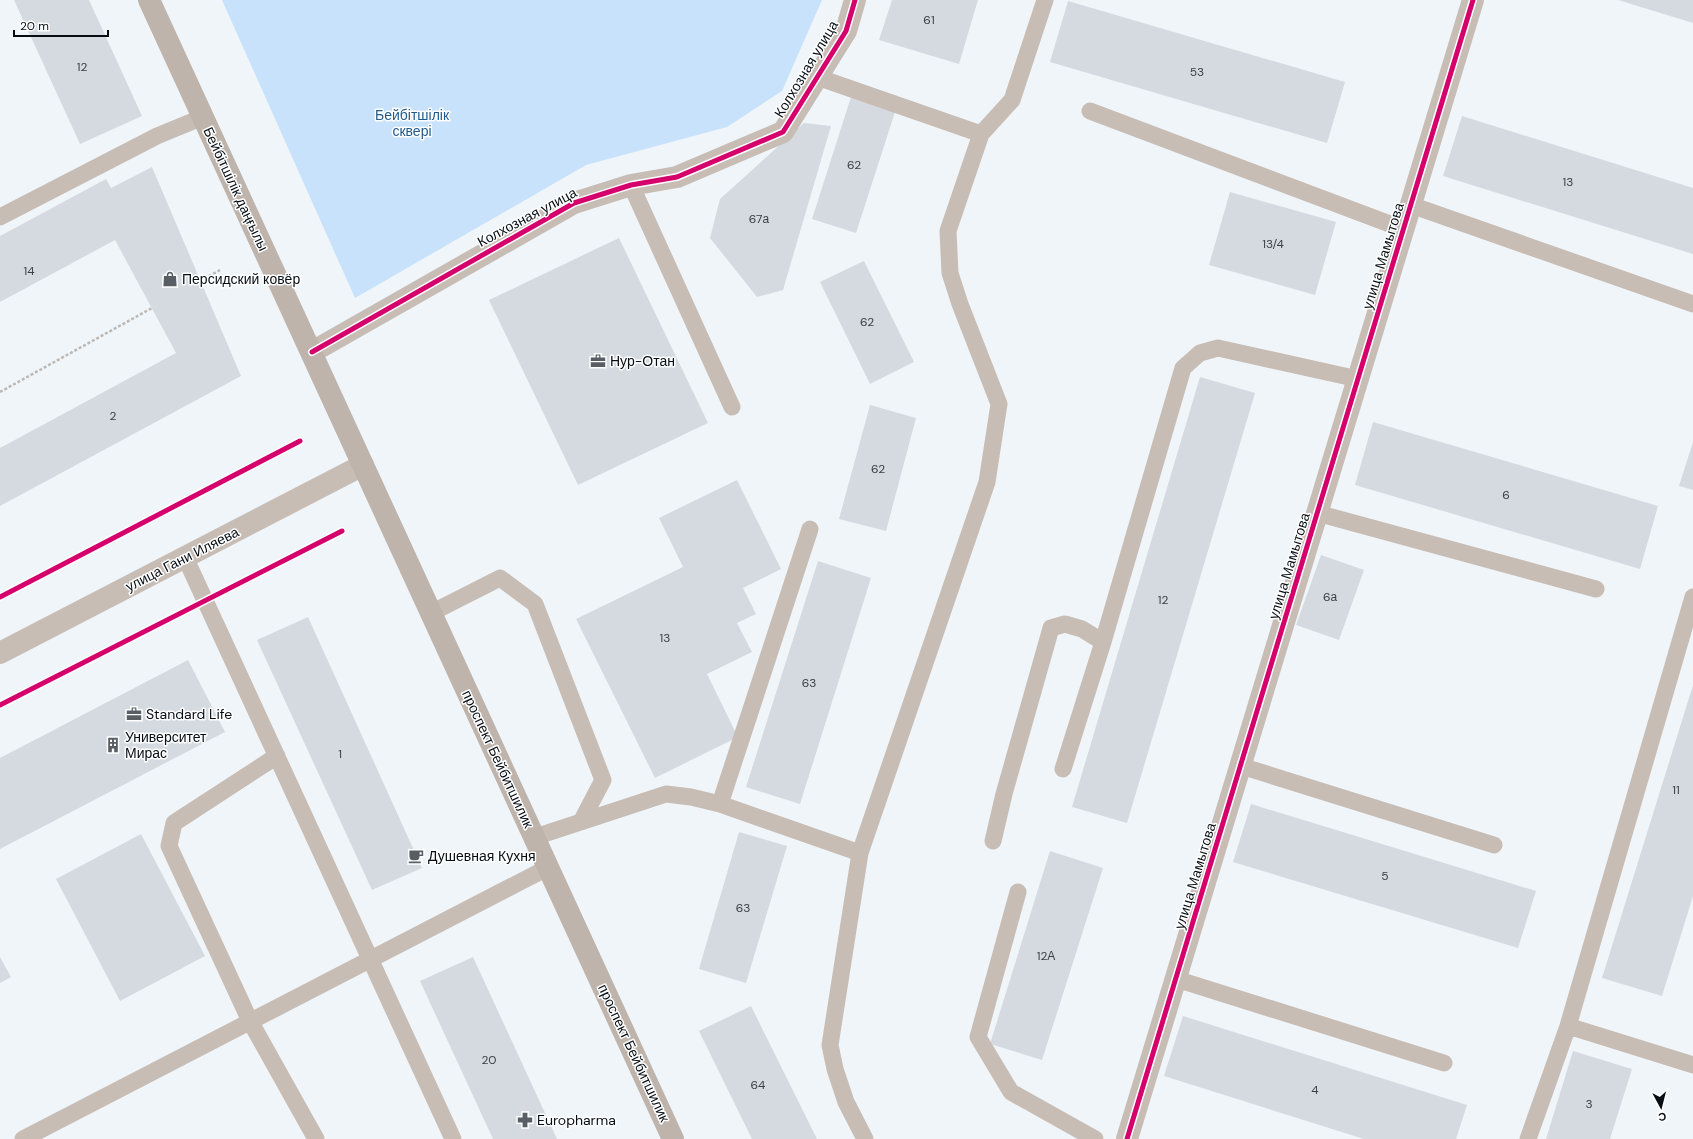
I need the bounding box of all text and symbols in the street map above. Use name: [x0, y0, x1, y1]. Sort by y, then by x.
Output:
scale bar: [14, 12, 108, 38]
house number: 61: [923, 12, 935, 28]
street label: Колхозная улица: [770, 17, 842, 121]
text: 20 m: [20, 18, 49, 34]
house number: 12: [77, 59, 87, 75]
house number: 53: [1190, 64, 1204, 80]
park label: Бейбітшілік сквері: [375, 106, 450, 140]
street label: Бейбітшілік даңғылы: [199, 124, 273, 254]
house number: 62: [847, 157, 861, 173]
house number: 13: [1563, 174, 1573, 190]
street label: Колхозная улица: [474, 183, 580, 251]
street label: улица Мамытова: [1358, 200, 1408, 312]
house number: 67а: [749, 211, 769, 227]
house number: 13/4: [1262, 236, 1284, 252]
house number: 14: [23, 263, 35, 279]
shop icon: Персидский ковёр: [161, 270, 179, 288]
place label: Персидский ковёр: [182, 270, 300, 288]
house number: 62: [860, 314, 874, 330]
office icon: Нур-Отан: [589, 352, 607, 370]
place label: Нур-Отан: [610, 352, 675, 370]
house number: 2: [110, 408, 117, 424]
house number: 62: [871, 461, 885, 477]
house number: 6: [1502, 487, 1510, 503]
street label: улица Мамытова: [1264, 510, 1314, 622]
street label: улица Гани Иляева: [122, 523, 242, 595]
house number: 6а: [1323, 589, 1337, 605]
house number: 12: [1158, 592, 1168, 608]
house number: 13: [660, 630, 670, 646]
house number: 63: [802, 675, 816, 691]
street label: проспект Бейбитшилик: [458, 687, 538, 832]
office icon: Standard Life: [125, 705, 143, 723]
place label: Standard Life: [146, 705, 232, 723]
place label: Университет Мирас: [125, 728, 207, 762]
building icon: Университет Мирас: [104, 736, 122, 754]
house number: 1: [338, 746, 342, 762]
house number: 11: [1672, 782, 1680, 798]
street label: улица Мамытова: [1170, 820, 1220, 932]
cafe icon: Душевная Кухня: [407, 847, 425, 865]
place label: Душевная Кухня: [428, 847, 536, 865]
house number: 5: [1381, 868, 1389, 884]
house number: 63: [736, 900, 750, 916]
house number: 12А: [1037, 948, 1055, 964]
street label: проспект Бейбитшилик: [594, 981, 674, 1126]
house number: 20: [481, 1052, 497, 1068]
house number: 64: [751, 1077, 765, 1093]
house number: 4: [1311, 1082, 1319, 1098]
north arrow: [1641, 1087, 1681, 1127]
house number: 3: [1585, 1096, 1593, 1112]
text: С: [1657, 1109, 1667, 1124]
pharmacy icon: Europharma: [516, 1111, 534, 1129]
place label: Europharma: [537, 1111, 616, 1129]

